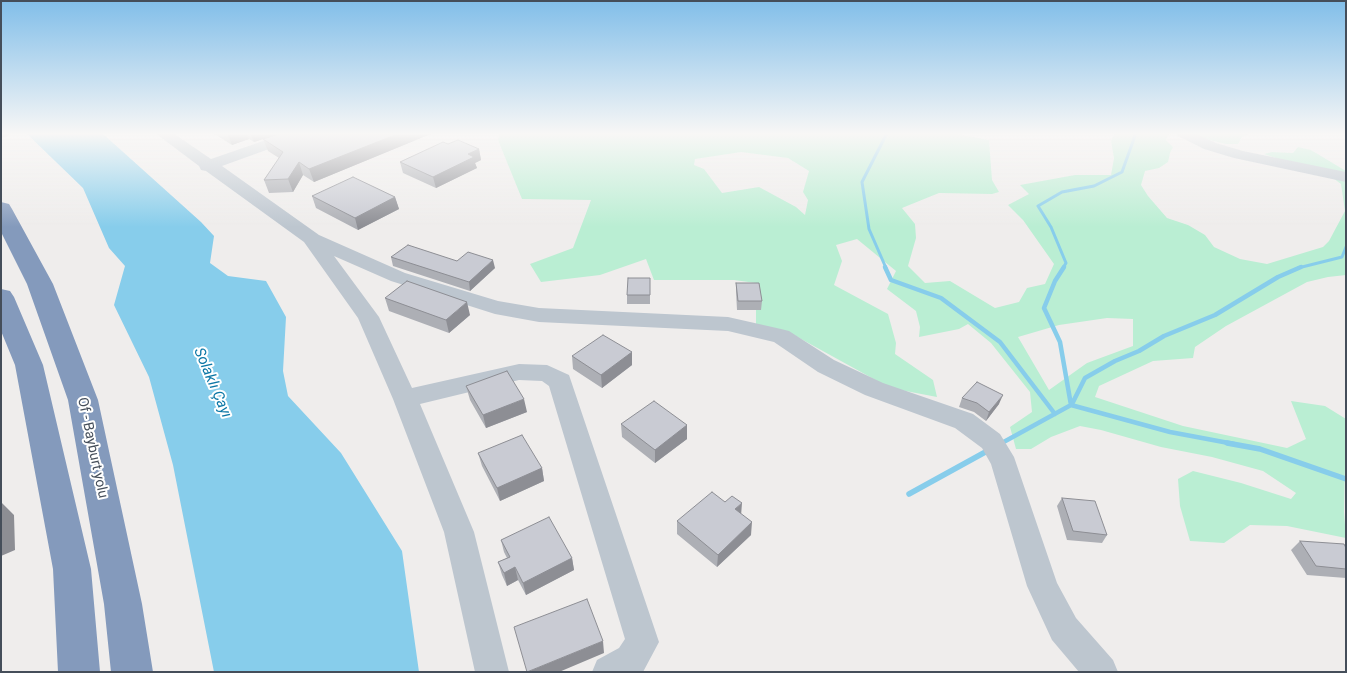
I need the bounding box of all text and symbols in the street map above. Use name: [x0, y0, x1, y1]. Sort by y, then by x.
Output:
water label: Solaklı Çayı: [189, 345, 235, 421]
street label: Of - Bayburt yolu: [73, 396, 111, 500]

